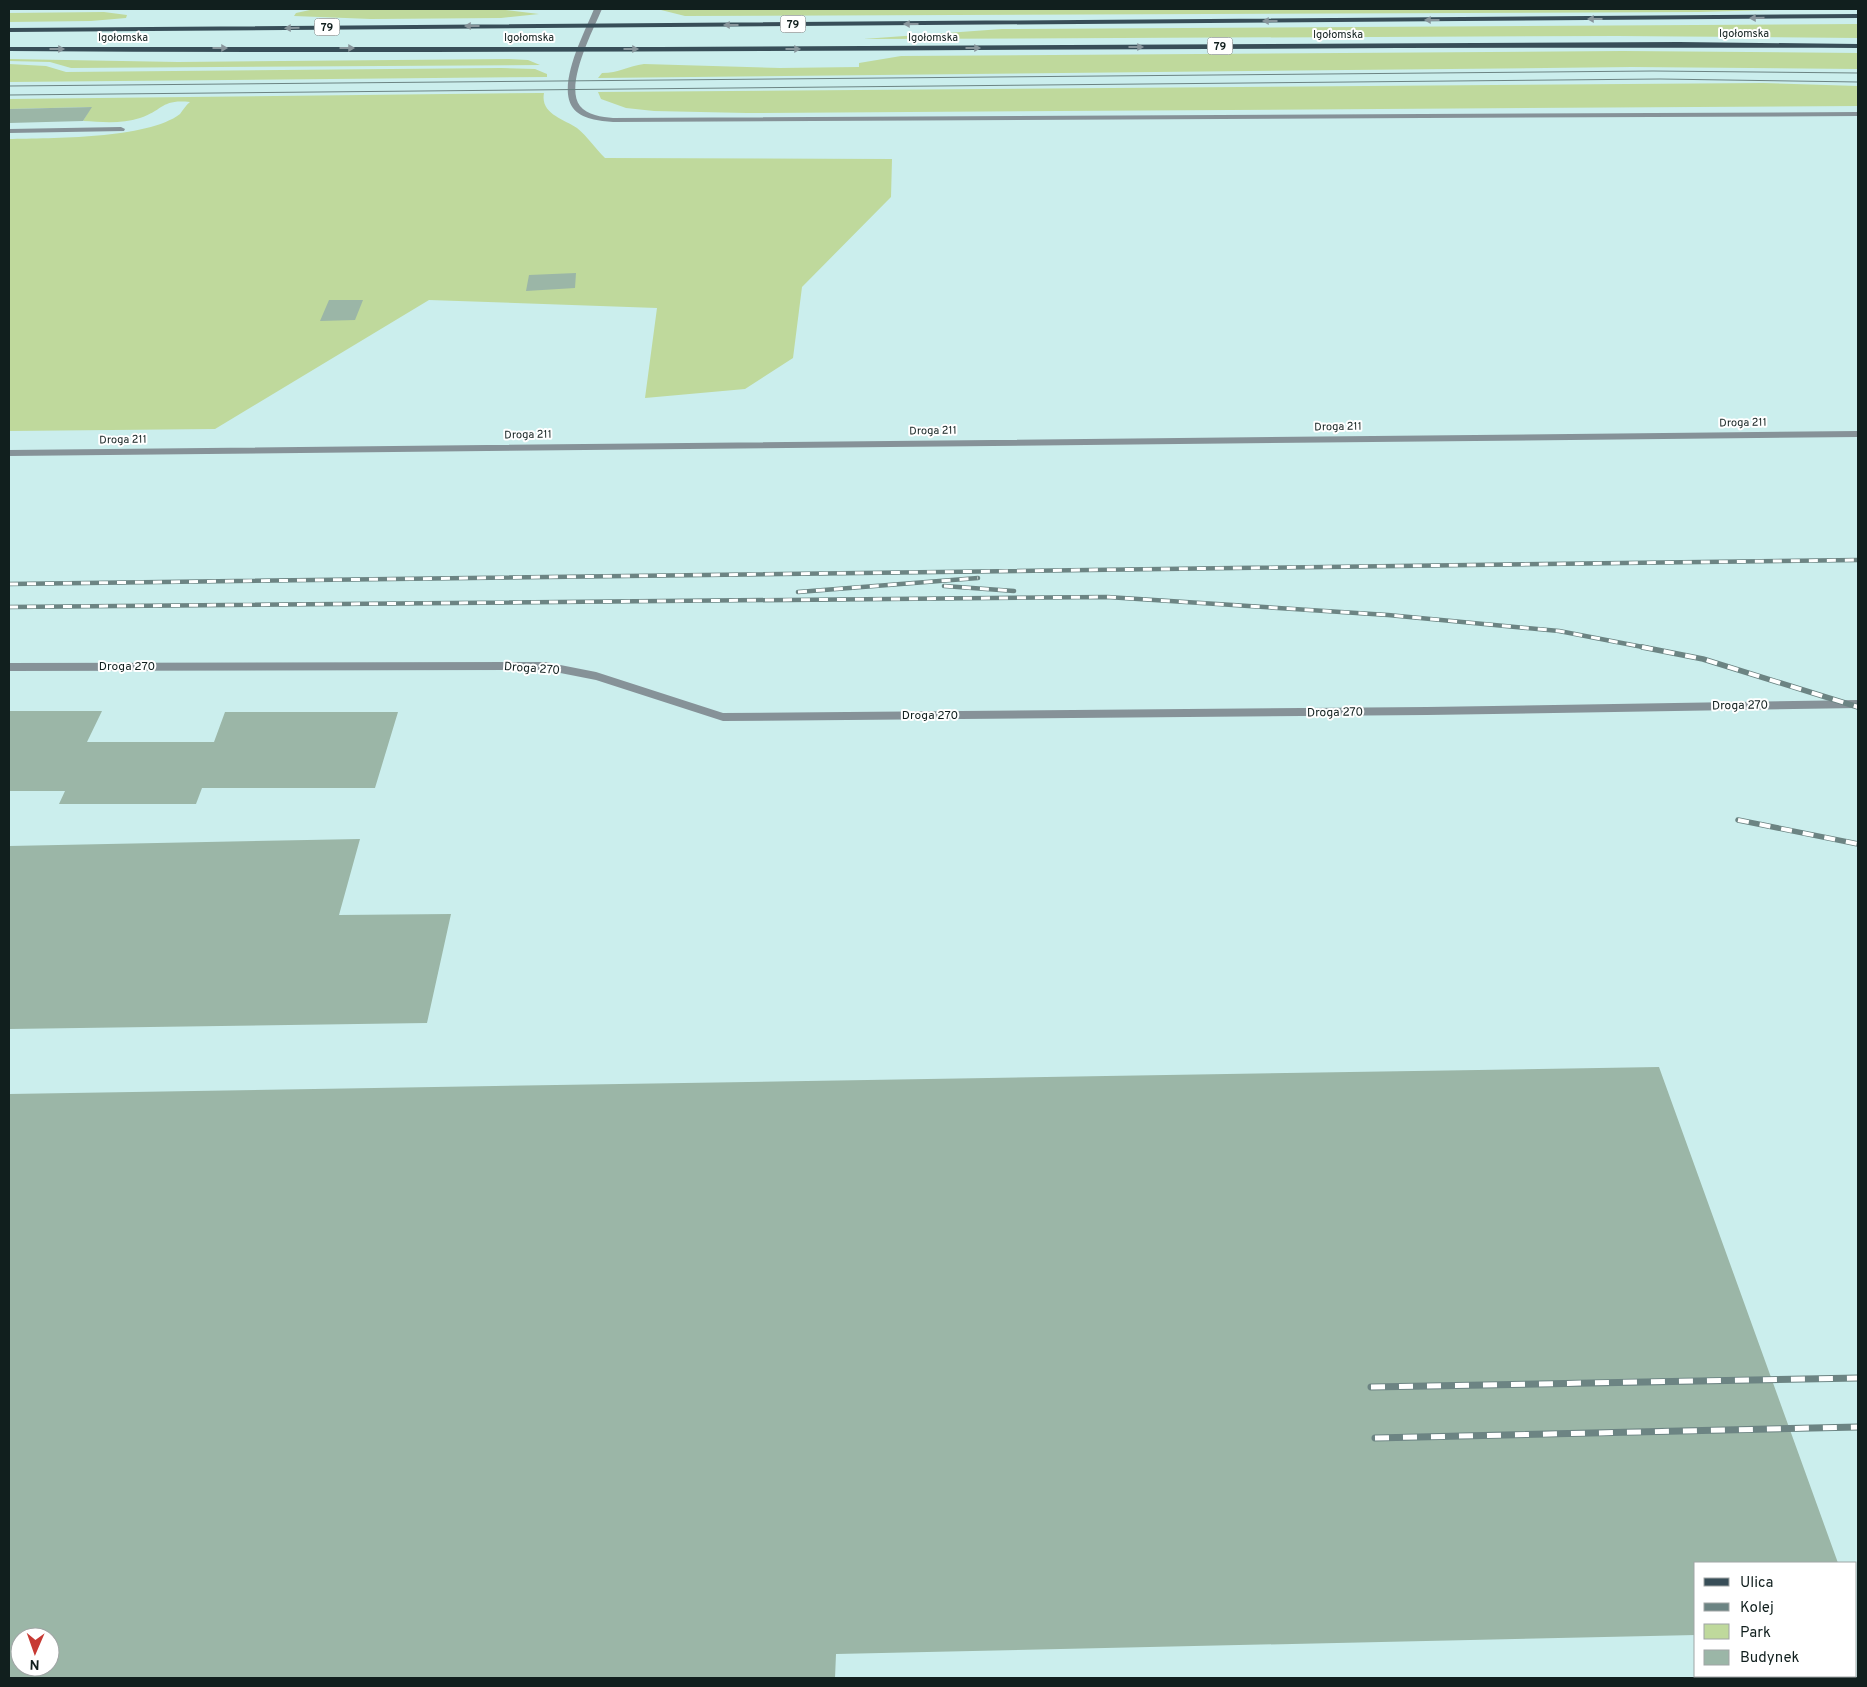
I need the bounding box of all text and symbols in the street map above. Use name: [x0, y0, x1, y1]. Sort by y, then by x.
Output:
one-way arrow: [1749, 14, 1765, 22]
road number: 79: [780, 15, 806, 32]
one-way arrow: [1586, 15, 1602, 23]
one-way arrow: [1424, 16, 1440, 24]
one-way arrow: [1261, 17, 1277, 25]
road number: 79: [314, 18, 340, 36]
one-way arrow: [903, 20, 919, 28]
one-way arrow: [723, 21, 739, 29]
one-way arrow: [464, 22, 480, 30]
one-way arrow: [284, 24, 300, 32]
street label: Igołomska: [1719, 27, 1769, 41]
street label: Igołomska: [1313, 28, 1363, 42]
street label: Igołomska: [98, 31, 148, 45]
street label: Igołomska: [504, 31, 554, 45]
street label: Igołomska: [908, 31, 958, 45]
road number: 79: [1208, 37, 1232, 54]
one-way arrow: [1128, 43, 1144, 51]
one-way arrow: [212, 44, 228, 52]
one-way arrow: [339, 44, 355, 52]
one-way arrow: [966, 44, 982, 52]
one-way arrow: [50, 45, 66, 53]
one-way arrow: [623, 45, 639, 53]
one-way arrow: [786, 45, 802, 53]
street label: Droga 211: [1719, 416, 1767, 430]
street label: Droga 211: [1314, 420, 1362, 434]
street label: Droga 211: [909, 424, 957, 438]
street label: Droga 211: [504, 428, 552, 442]
street label: Droga 211: [99, 433, 147, 447]
street label: Droga 270: [99, 659, 155, 675]
street label: Droga 270: [503, 659, 561, 679]
street label: Droga 270: [1712, 698, 1768, 714]
street label: Droga 270: [1307, 705, 1363, 721]
street label: Droga 270: [902, 708, 958, 724]
legend: [1694, 1562, 1857, 1677]
text: Ulica: [1740, 1574, 1773, 1593]
text: Kolej: [1740, 1599, 1774, 1618]
text: Park: [1740, 1624, 1771, 1643]
north arrow: [10, 1627, 60, 1677]
text: Budynek: [1740, 1649, 1799, 1668]
text: N: [29, 1655, 40, 1672]

